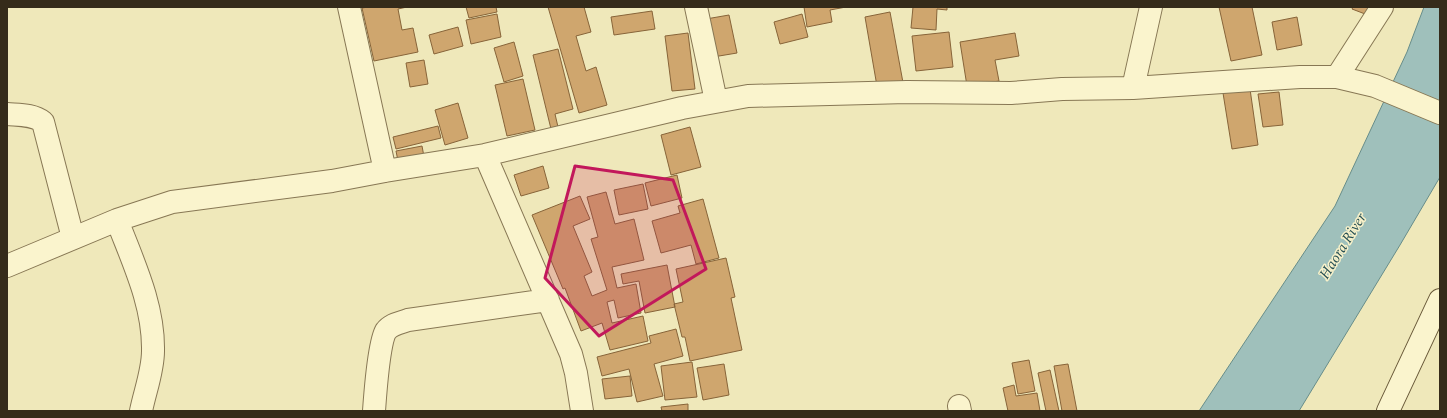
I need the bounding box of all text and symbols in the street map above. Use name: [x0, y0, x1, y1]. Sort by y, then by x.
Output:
water label: Haora River: [1314, 208, 1373, 284]

